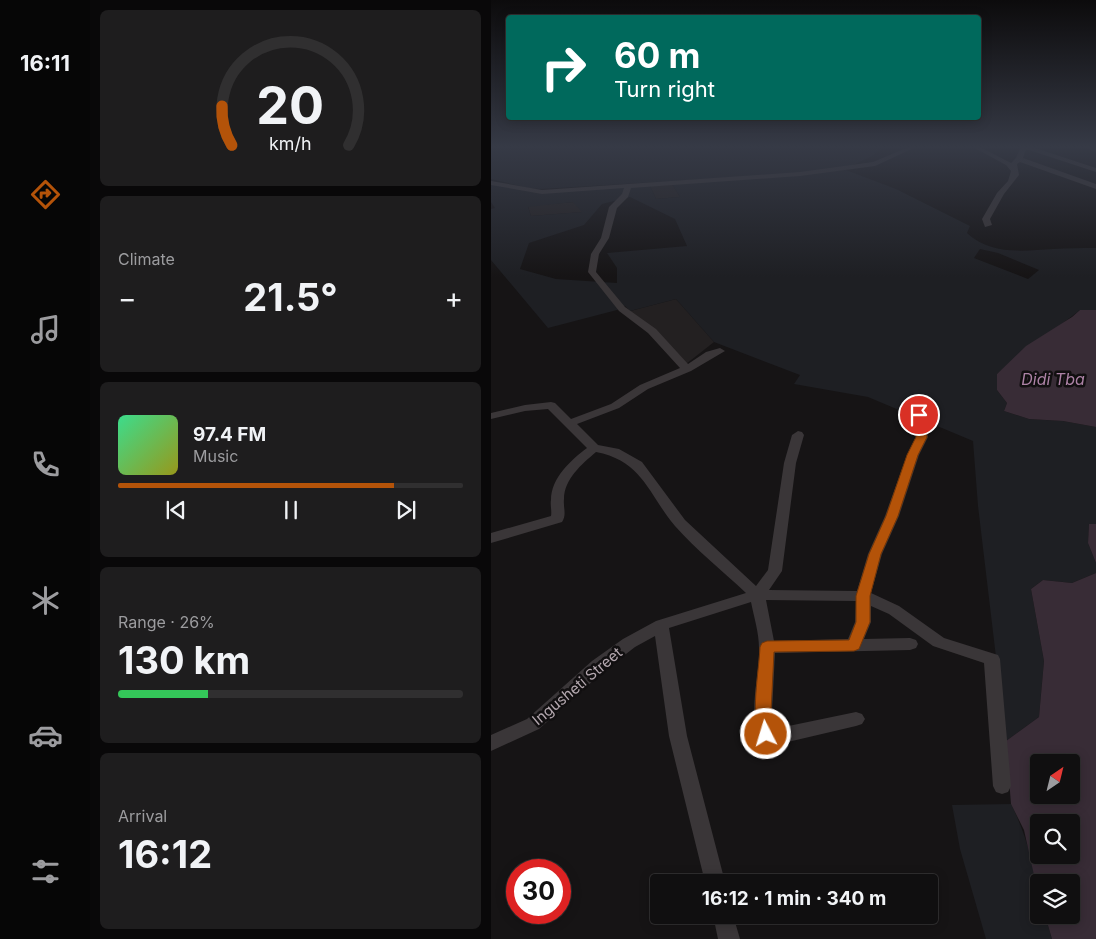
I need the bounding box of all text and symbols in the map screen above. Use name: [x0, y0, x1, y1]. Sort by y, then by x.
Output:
text: 60 m: [614, 34, 701, 76]
icon: right: [531, 35, 596, 100]
text: 16:11: [20, 50, 70, 76]
text: 20: [257, 74, 324, 137]
text: Turn right: [614, 76, 715, 102]
text: km/h: [269, 133, 312, 154]
icon: directions: [28, 177, 63, 212]
text: Climate: [118, 249, 175, 269]
text: 21.5°: [243, 274, 338, 320]
text: −: [118, 281, 137, 315]
text: +: [444, 281, 463, 315]
icon: music: [28, 312, 63, 347]
water label: Didi Tba: [1021, 369, 1085, 389]
pin: [898, 394, 940, 436]
icon: arrive: [905, 401, 933, 429]
text: 97.4 FM: [193, 423, 266, 446]
text: Music: [193, 446, 238, 466]
icon: phone: [28, 447, 63, 482]
icon: previous: [162, 496, 190, 524]
icon: pause: [277, 496, 305, 524]
icon: next: [392, 496, 420, 524]
icon: climate: [28, 583, 63, 618]
text: Range · 26%: [118, 612, 215, 632]
text: 130 km: [118, 637, 250, 683]
street label: Ingusheti Street: [528, 643, 626, 729]
position arrow: [739, 707, 791, 759]
icon: car: [28, 718, 63, 753]
north arrow: [1030, 754, 1080, 804]
map controls: [1030, 754, 1080, 924]
text: Arrival: [118, 806, 167, 826]
button: search: [1030, 814, 1080, 864]
text: 16:12: [118, 831, 212, 877]
icon: filters: [28, 854, 63, 889]
speed limit sign: 30: [506, 859, 571, 924]
button: layers: [1030, 874, 1080, 924]
text: 16:12 · 1 min · 340 m: [702, 887, 886, 910]

